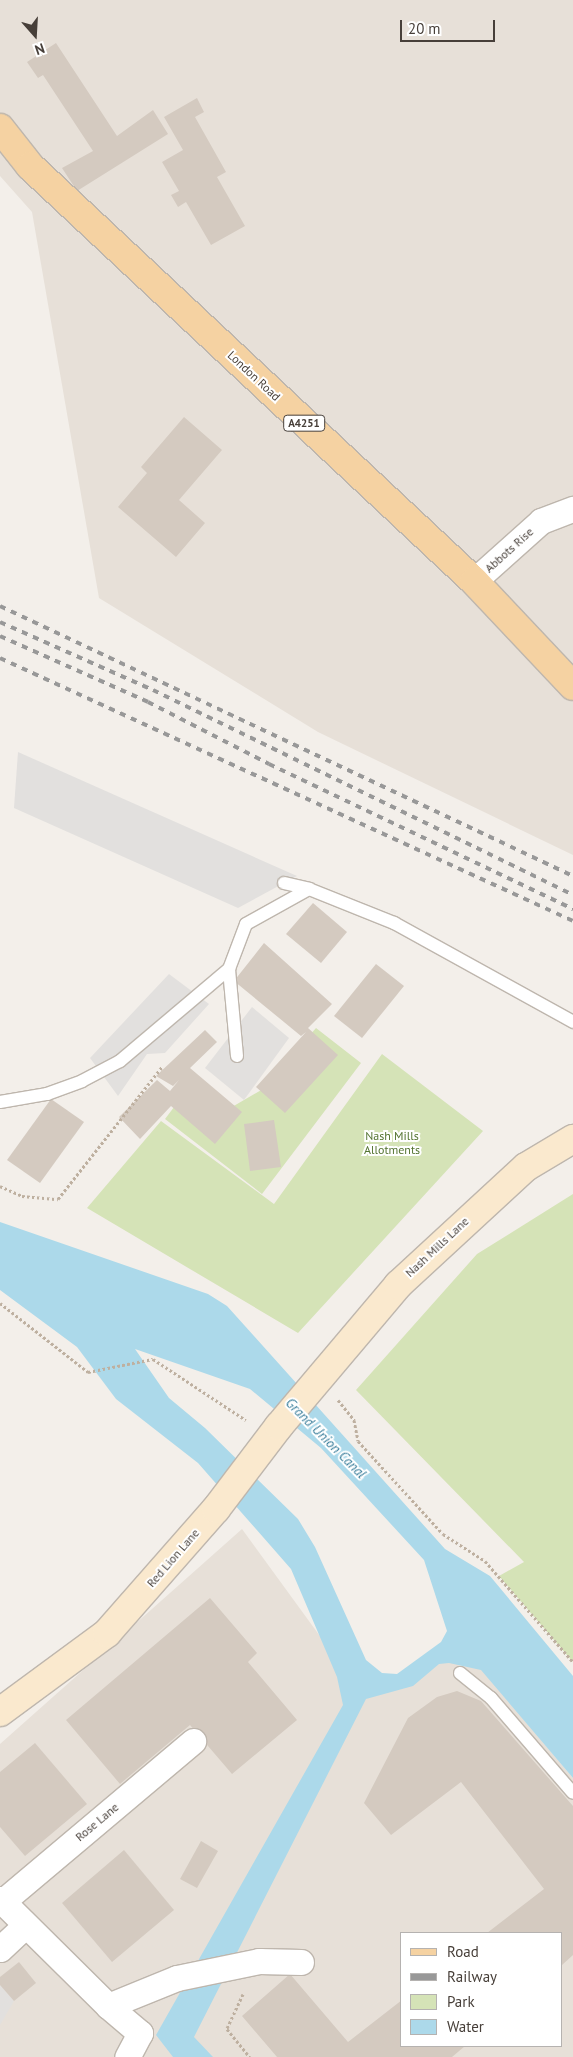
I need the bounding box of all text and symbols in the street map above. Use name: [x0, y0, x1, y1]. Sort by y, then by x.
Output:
north arrow: [10, 10, 60, 60]
scale bar: [403, 10, 498, 42]
text: 20 m: [408, 19, 441, 38]
text: N: [33, 39, 47, 59]
street label: London Road: [225, 348, 283, 404]
road number: A4251: [283, 414, 325, 432]
street label: Abbots Rise: [482, 524, 536, 576]
park label: Nash Mills Allotments: [364, 1129, 420, 1157]
street label: Nash Mills Lane: [402, 1214, 472, 1280]
water label: Grand Union Canal: [282, 1394, 370, 1482]
street label: Red Lion Lane: [144, 1526, 202, 1590]
street label: Rose Lane: [72, 1800, 122, 1844]
legend: [400, 1932, 563, 2047]
text: Road: [447, 1942, 479, 1961]
text: Railway: [447, 1967, 497, 1986]
text: Park: [447, 1992, 475, 2011]
text: Water: [447, 2017, 484, 2036]

